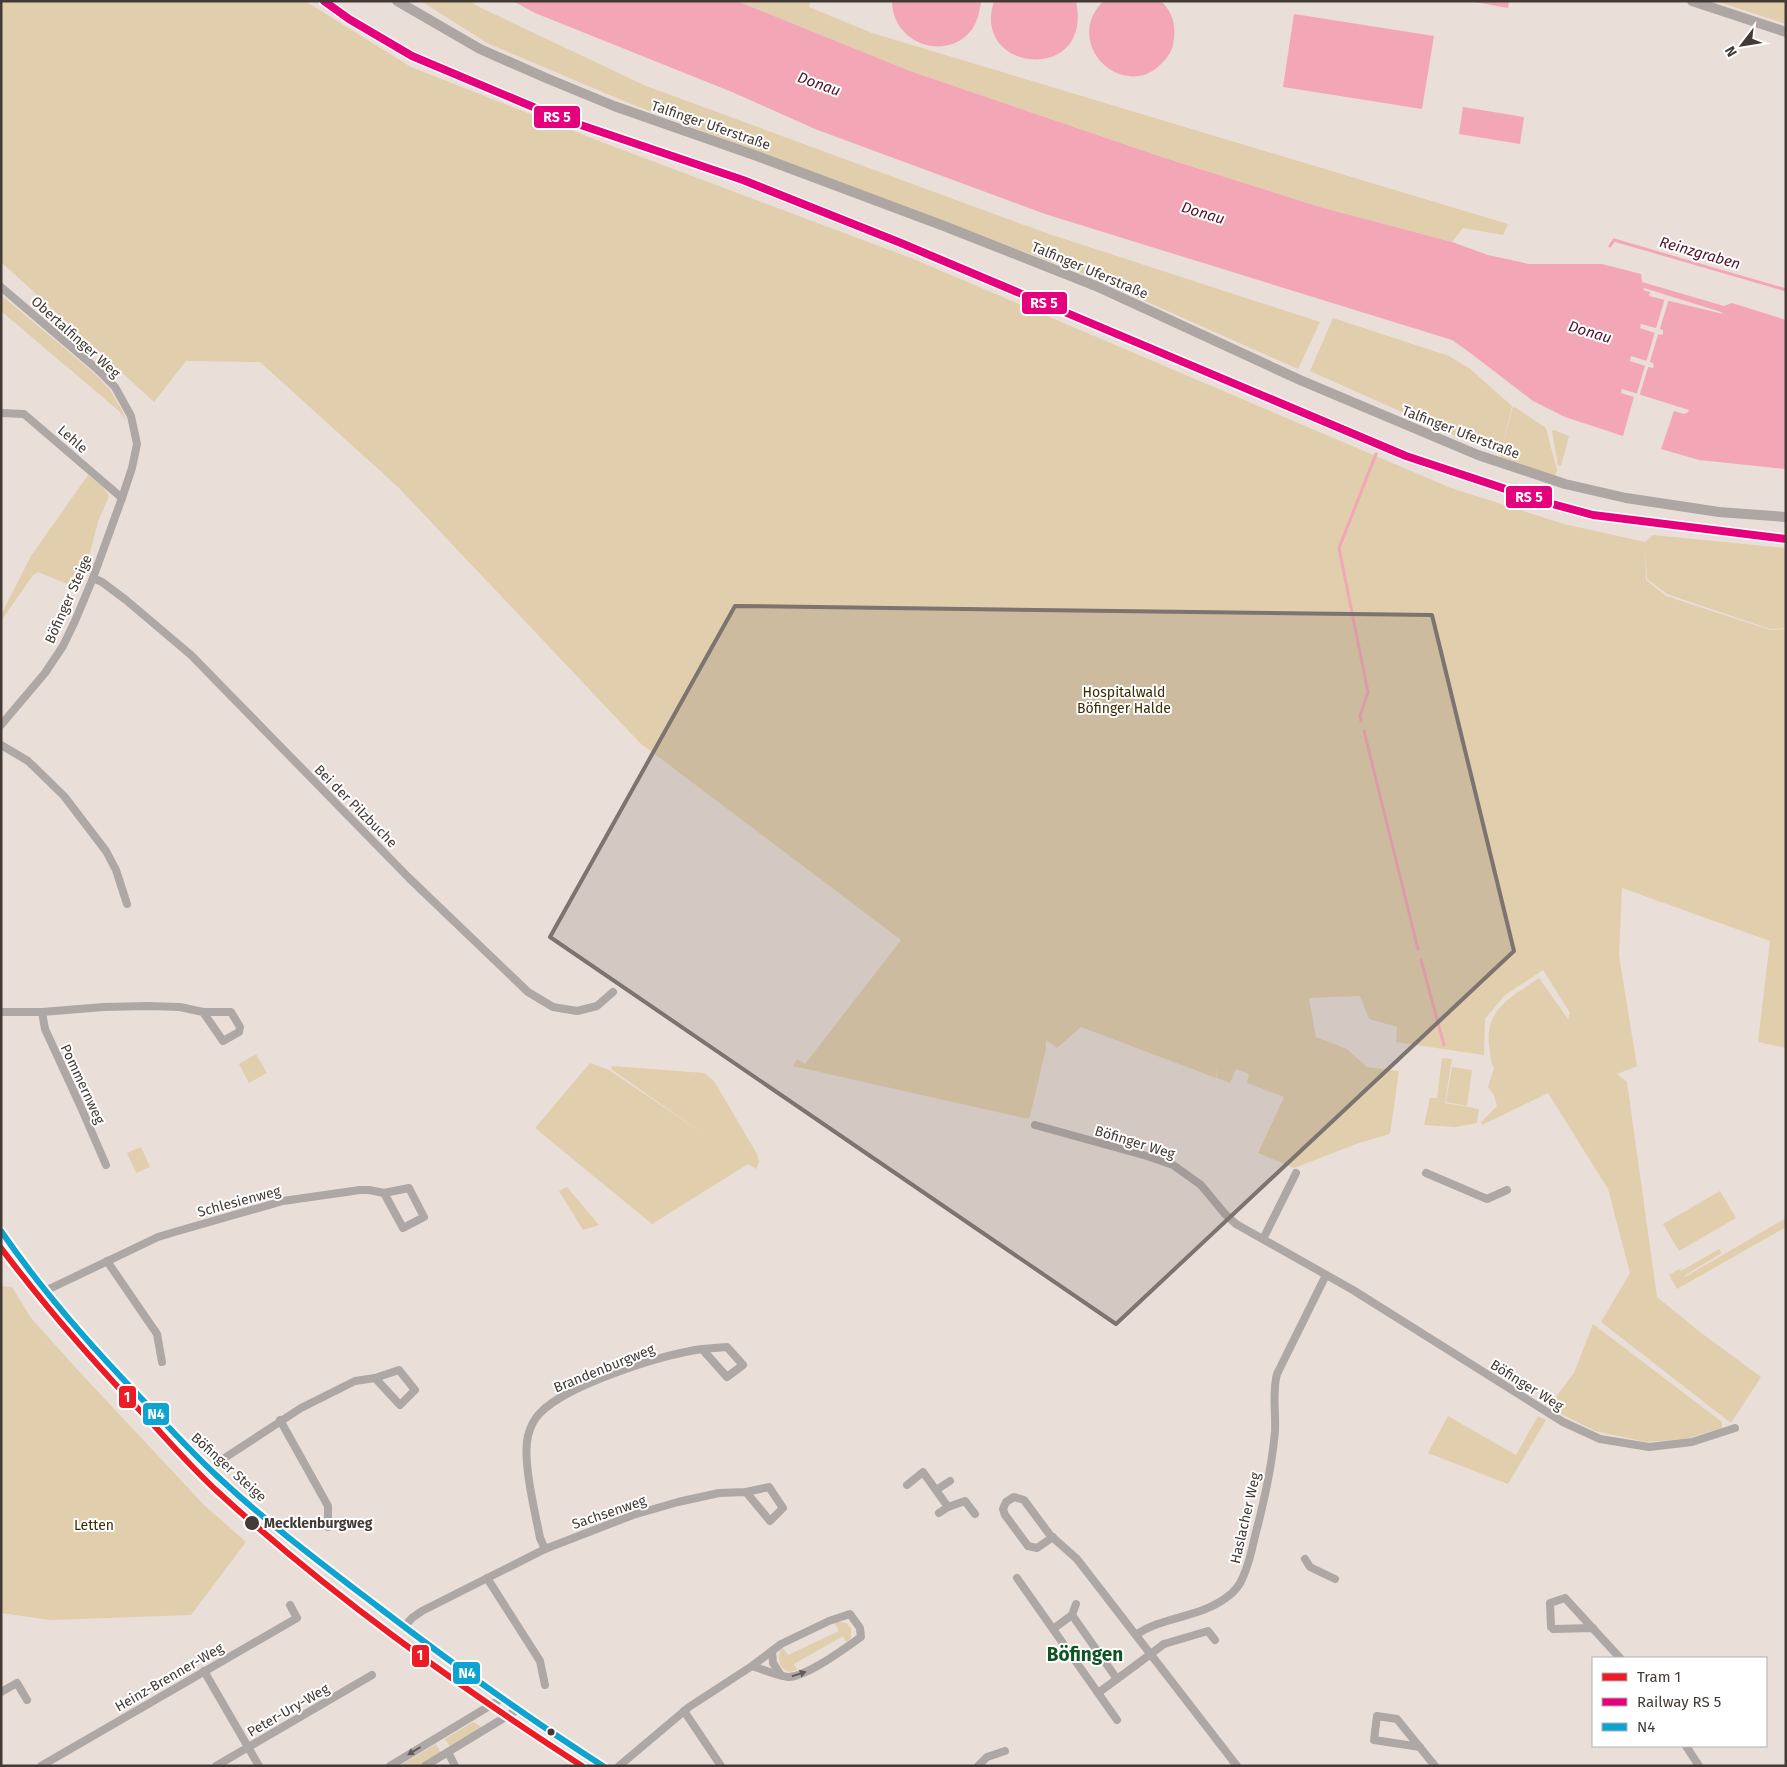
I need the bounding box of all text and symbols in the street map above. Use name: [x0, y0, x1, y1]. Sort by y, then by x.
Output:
north arrow: [1717, 20, 1767, 70]
text: N: [1722, 43, 1741, 60]
water label: Donau: [795, 68, 843, 100]
street label: Talfinger Uferstraße: [649, 97, 773, 154]
line badge: RS 5: [533, 105, 581, 129]
text: RS 5: [543, 109, 571, 126]
water label: Donau: [1179, 198, 1227, 228]
water label: Reinzgraben: [1657, 233, 1743, 273]
street label: Talfinger Uferstraße: [1029, 238, 1151, 303]
line badge: RS 5: [1021, 291, 1068, 315]
street label: Obertalfinger Weg: [28, 293, 124, 382]
text: RS 5: [1030, 295, 1058, 312]
water label: Donau: [1566, 317, 1614, 347]
street label: Talfinger Uferstraße: [1399, 402, 1522, 463]
street label: Lehle: [54, 422, 91, 457]
line badge: RS 5: [1505, 485, 1553, 509]
text: RS 5: [1515, 489, 1543, 506]
street label: Böfinger Steige: [41, 552, 96, 646]
park label: Hospitalwald Böfinger Halde: [1077, 684, 1171, 717]
street label: Bei der Pilzbuche: [311, 761, 401, 851]
street label: Pommernweg: [57, 1042, 109, 1127]
street label: Böfinger Weg: [1093, 1122, 1178, 1163]
street label: Schlesienweg: [196, 1182, 283, 1221]
street label: Brandenburgweg: [551, 1340, 658, 1396]
street label: Böfinger Weg: [1487, 1356, 1567, 1415]
line badge: 1: [118, 1385, 137, 1409]
text: 1: [124, 1389, 130, 1406]
line badge: N4: [142, 1402, 170, 1426]
text: N4: [147, 1406, 165, 1423]
street label: Böfinger Steige: [187, 1429, 270, 1506]
street label: Haslacher Weg: [1227, 1470, 1264, 1565]
street label: Sachsenweg: [570, 1492, 649, 1533]
marker: Mecklenburgweg: [243, 1514, 261, 1532]
place label: Mecklenburgweg: [264, 1515, 373, 1532]
park label: Letten: [74, 1517, 114, 1534]
street label: Heinz-Brenner-Weg: [112, 1639, 227, 1715]
district label: Böfingen: [1047, 1643, 1123, 1666]
line badge: 1: [411, 1644, 430, 1668]
text: 1: [417, 1647, 423, 1664]
legend: [1592, 1657, 1767, 1747]
line badge: N4: [452, 1661, 481, 1685]
text: N4: [458, 1665, 476, 1682]
text: Tram 1: [1637, 1668, 1681, 1686]
one-way arrow: [791, 1669, 806, 1677]
street label: Peter-Ury-Weg: [244, 1680, 333, 1741]
text: Railway RS 5: [1637, 1693, 1721, 1711]
text: N4: [1637, 1718, 1655, 1736]
unlabelled marker: [546, 1727, 556, 1737]
one-way arrow: [408, 1747, 421, 1756]

